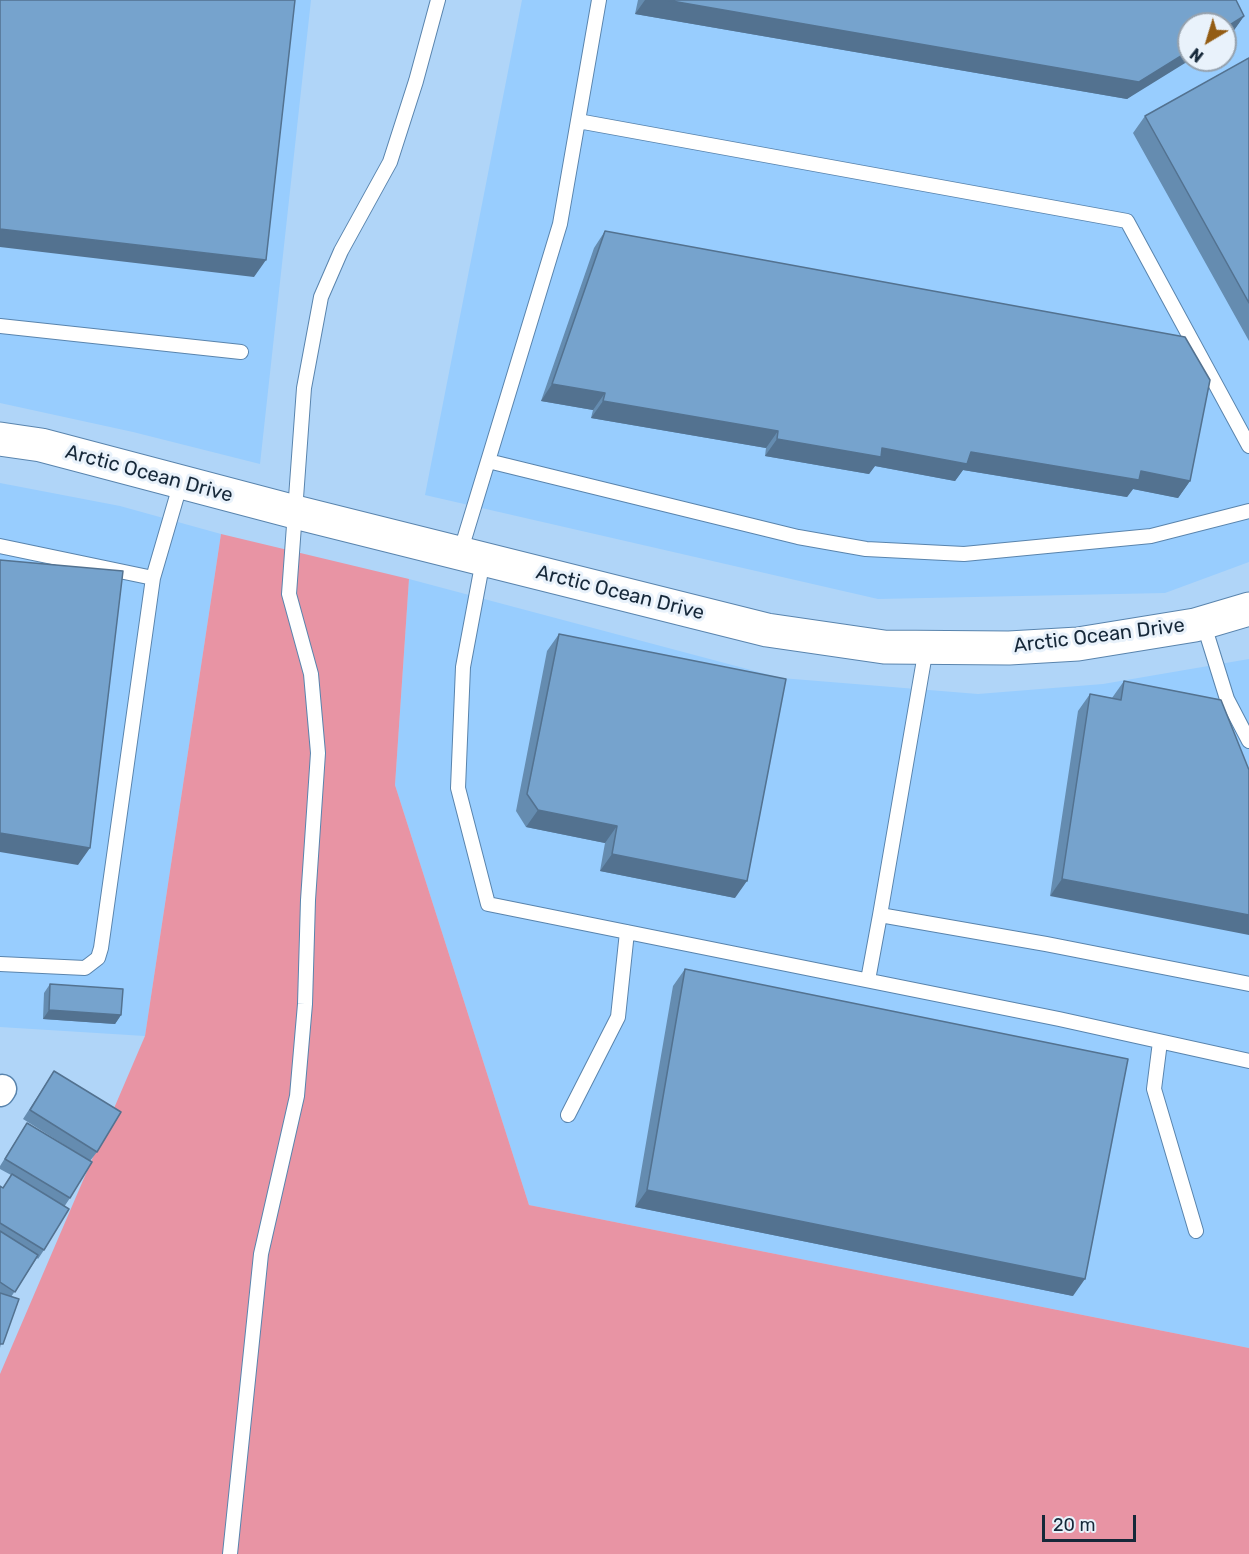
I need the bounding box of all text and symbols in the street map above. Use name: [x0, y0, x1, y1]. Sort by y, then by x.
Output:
north arrow: [1177, 12, 1237, 72]
text: N: [1186, 44, 1207, 66]
street label: Arctic Ocean Drive: [63, 440, 235, 508]
street label: Arctic Ocean Drive: [533, 561, 707, 625]
street label: Arctic Ocean Drive: [1012, 614, 1186, 658]
scale bar: [1045, 1503, 1140, 1541]
text: 20 m: [1053, 1514, 1095, 1536]

